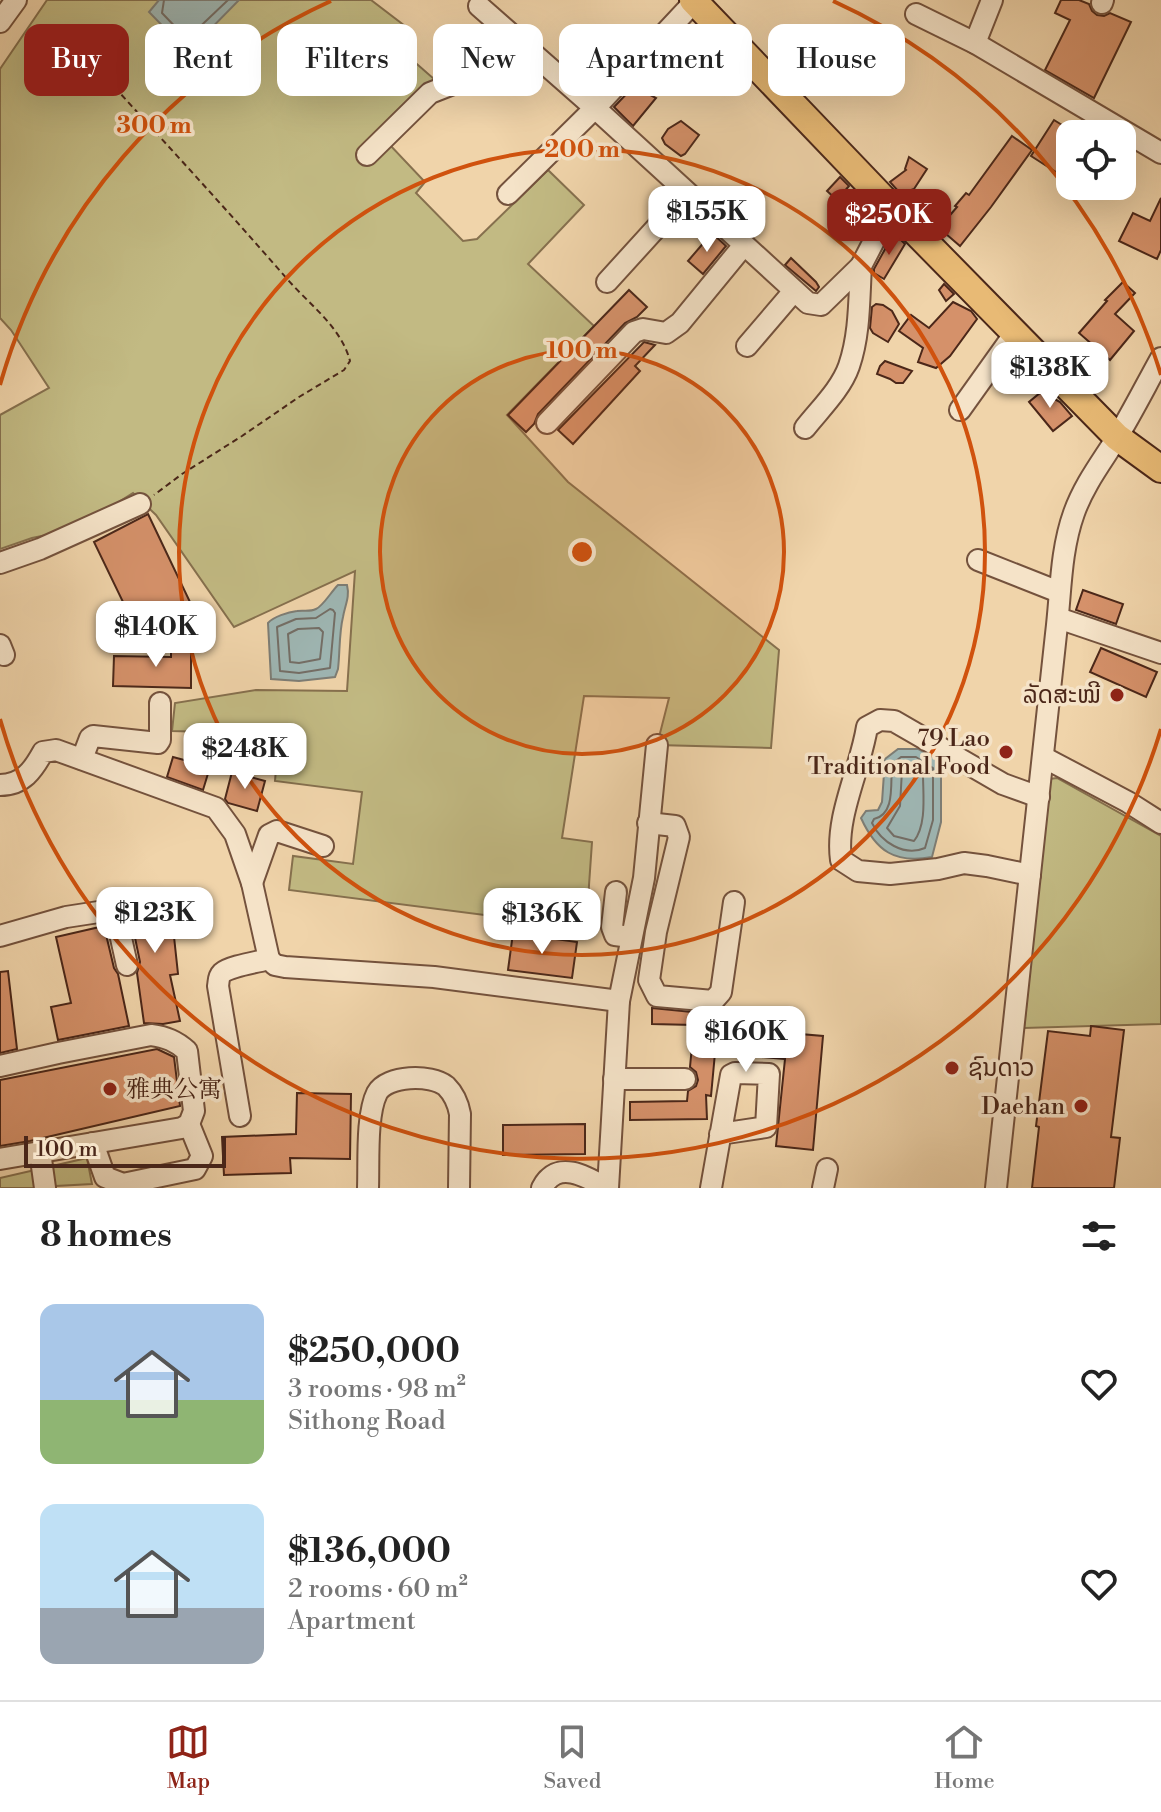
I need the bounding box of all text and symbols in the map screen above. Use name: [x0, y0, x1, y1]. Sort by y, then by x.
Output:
chip: Buy: [24, 24, 129, 96]
chip: Rent: [145, 24, 261, 96]
chip: Filters: [277, 24, 417, 96]
chip: New: [433, 24, 543, 96]
chip: Apartment: [559, 24, 752, 96]
chip: House: [768, 24, 905, 96]
text: 300 m: [116, 111, 192, 141]
map controls: [1056, 120, 1136, 200]
button: locate: [1056, 120, 1136, 200]
text: 200 m: [544, 135, 620, 165]
pin: $155K: [651, 186, 763, 254]
pin: $250K: [833, 189, 945, 257]
text: $155K: [666, 196, 748, 228]
text: $250K: [845, 199, 933, 231]
text: 100 m: [546, 336, 618, 366]
pin: $138K: [994, 342, 1106, 410]
text: $138K: [1009, 352, 1091, 384]
centre of rings: [568, 538, 596, 566]
pin: $140K: [100, 601, 212, 669]
text: $140K: [114, 611, 198, 643]
place label: ລັດສະໝີ: [1023, 681, 1101, 711]
marker: ລັດສະໝີ: [1108, 686, 1126, 704]
pin: $248K: [189, 723, 301, 791]
place label: 79 Lao Traditional Food: [807, 724, 990, 782]
text: $248K: [202, 733, 288, 765]
marker: 79 Lao Traditional Food: [997, 743, 1015, 761]
pin: $123K: [99, 887, 211, 955]
pin: $136K: [486, 888, 598, 956]
text: $123K: [114, 897, 196, 929]
text: $136K: [501, 898, 583, 930]
pin: $160K: [690, 1006, 802, 1074]
text: $160K: [704, 1016, 788, 1048]
place label: ຊົນດາວ: [968, 1054, 1035, 1084]
marker: ຊົນດາວ: [943, 1059, 961, 1077]
place label: 雅典公寓: [126, 1075, 222, 1105]
marker: 雅典公寓: [101, 1080, 119, 1098]
place label: Daehan: [981, 1092, 1065, 1122]
marker: Daehan: [1072, 1097, 1090, 1115]
scale bar: [24, 1132, 226, 1168]
text: 100 m: [36, 1136, 98, 1163]
icon: filters: [1077, 1214, 1121, 1258]
text: 8 homes: [40, 1215, 172, 1257]
text: $250,000: [288, 1331, 460, 1373]
icon: home: [104, 1336, 200, 1432]
icon: heart: [1077, 1362, 1121, 1406]
text: 3 rooms · 98 m²: [288, 1373, 466, 1405]
text: Sithong Road: [288, 1405, 445, 1437]
text: $136,000: [288, 1531, 451, 1573]
icon: home: [104, 1536, 200, 1632]
icon: heart: [1077, 1562, 1121, 1606]
text: 2 rooms · 60 m²: [288, 1573, 468, 1605]
text: Apartment: [288, 1605, 416, 1637]
tab: Map: [166, 1720, 210, 1795]
tab: Saved: [543, 1720, 601, 1795]
tab: Home: [934, 1720, 995, 1795]

